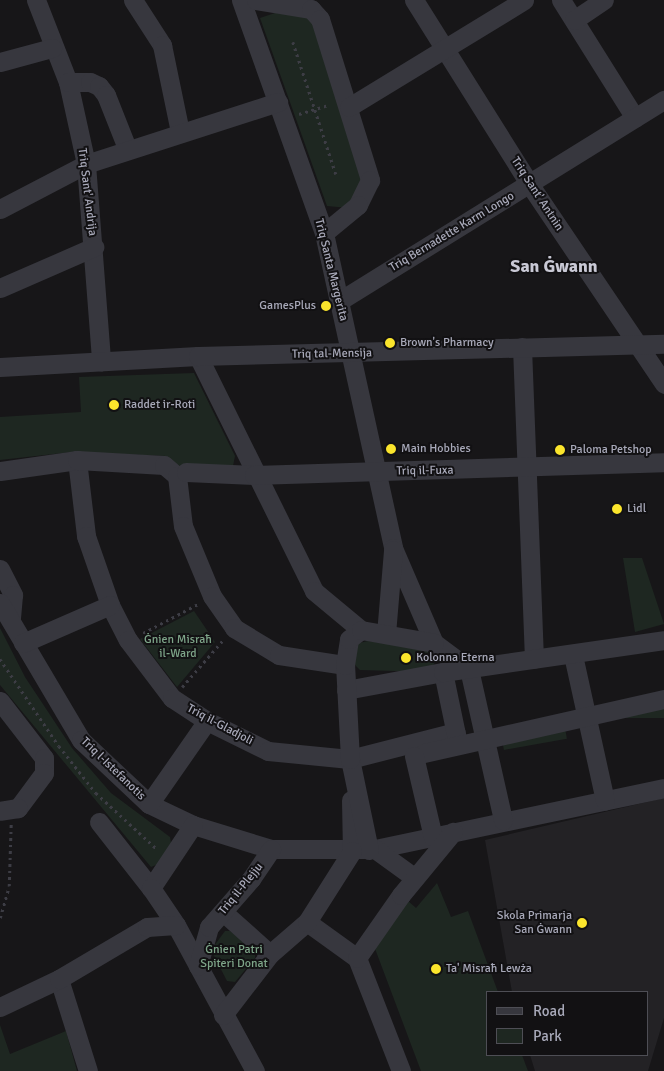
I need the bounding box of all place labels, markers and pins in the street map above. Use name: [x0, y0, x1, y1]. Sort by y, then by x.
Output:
place label: GamesPlus: [259, 299, 316, 313]
marker: GamesPlus: [320, 300, 332, 312]
place label: Brown's Pharmacy: [400, 336, 494, 350]
marker: Brown's Pharmacy: [384, 337, 396, 349]
place label: Raddet ir-Roti: [124, 398, 195, 412]
marker: Raddet ir-Roti: [108, 399, 120, 411]
place label: Main Hobbies: [401, 442, 471, 456]
marker: Main Hobbies: [385, 443, 397, 455]
place label: Paloma Petshop: [570, 443, 652, 457]
marker: Paloma Petshop: [554, 444, 566, 456]
place label: Lidl: [627, 502, 646, 516]
marker: Lidl: [611, 503, 623, 515]
place label: Kolonna Eterna: [416, 651, 494, 665]
marker: Kolonna Eterna: [400, 652, 412, 664]
place label: Skola Primarja San Ġwann: [497, 909, 572, 937]
marker: Skola Primarja San Ġwann: [576, 917, 588, 929]
place label: Ta' Misraħ Lewża: [446, 962, 532, 976]
marker: Ta' Misraħ Lewża: [430, 963, 442, 975]

